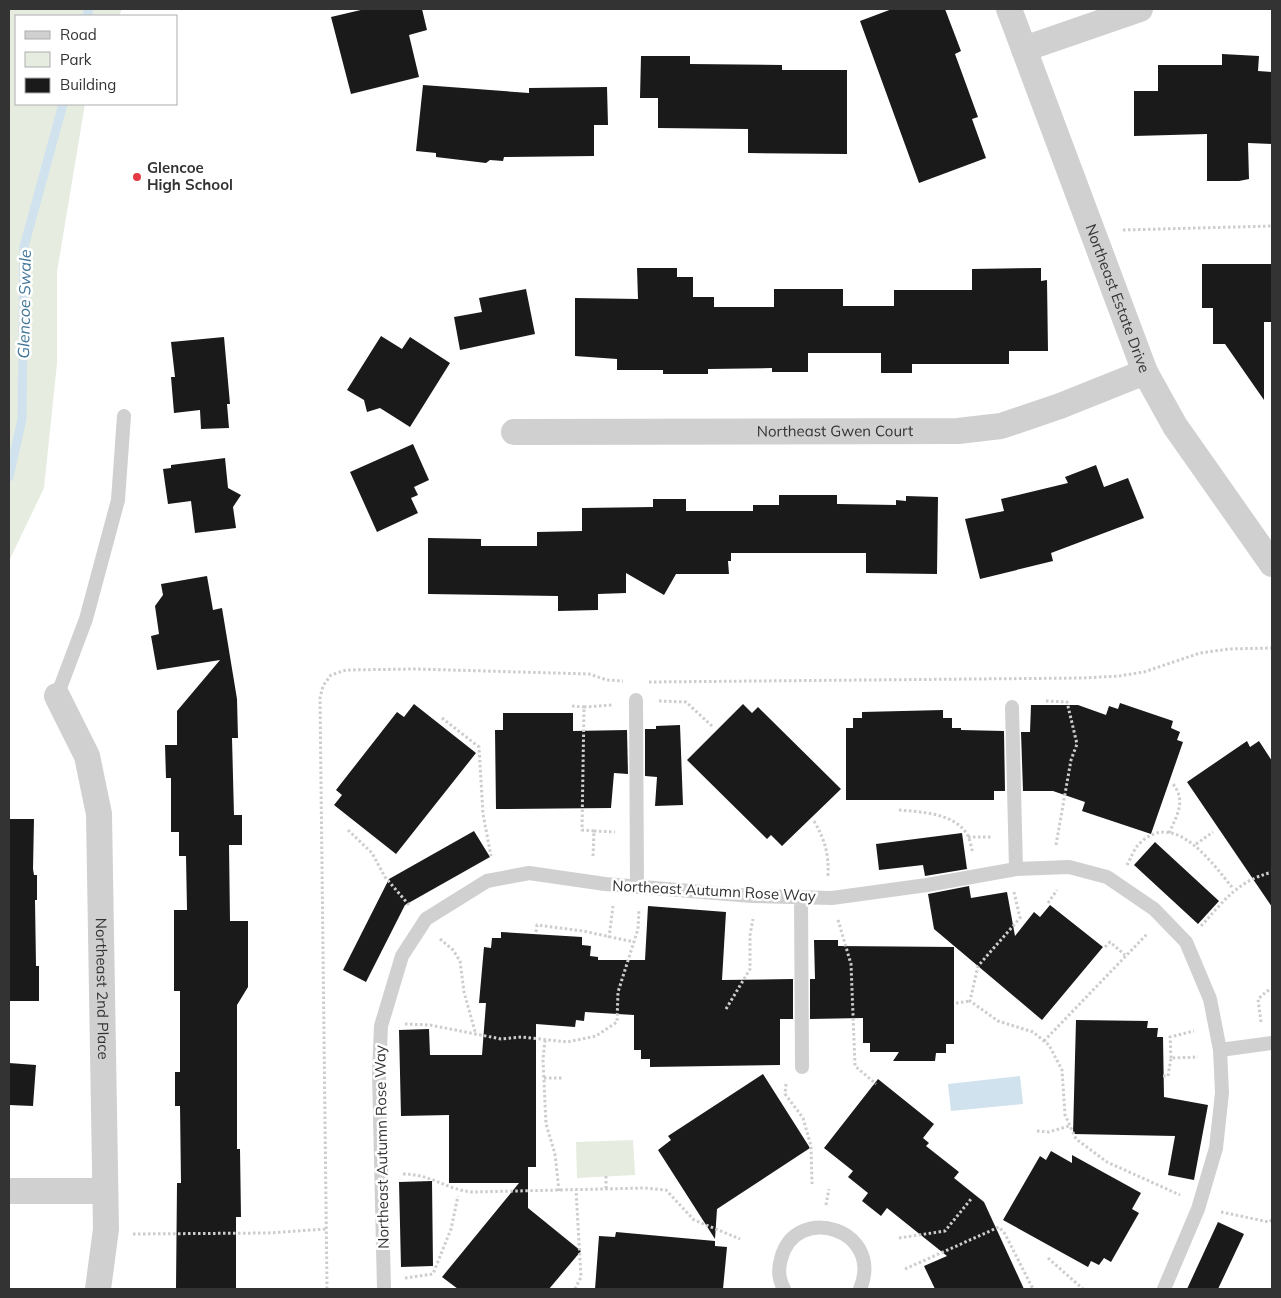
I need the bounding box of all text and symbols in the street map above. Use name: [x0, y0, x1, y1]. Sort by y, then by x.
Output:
legend: [15, 15, 178, 105]
text: Road: [60, 25, 97, 44]
text: Park: [60, 50, 92, 69]
text: Building: [60, 75, 116, 94]
place label: Glencoe High School: [147, 158, 233, 194]
marker: Glencoe High School: [131, 171, 143, 183]
street label: Northeast Estate Drive: [1081, 221, 1154, 375]
water label: Glencoe Swale: [13, 249, 35, 359]
street label: Northeast Gwen Court: [757, 421, 913, 440]
street label: Northeast Autumn Rose Way: [612, 876, 816, 905]
street label: Northeast 2nd Place: [92, 917, 113, 1060]
street label: Northeast Autumn Rose Way: [370, 1045, 393, 1249]

